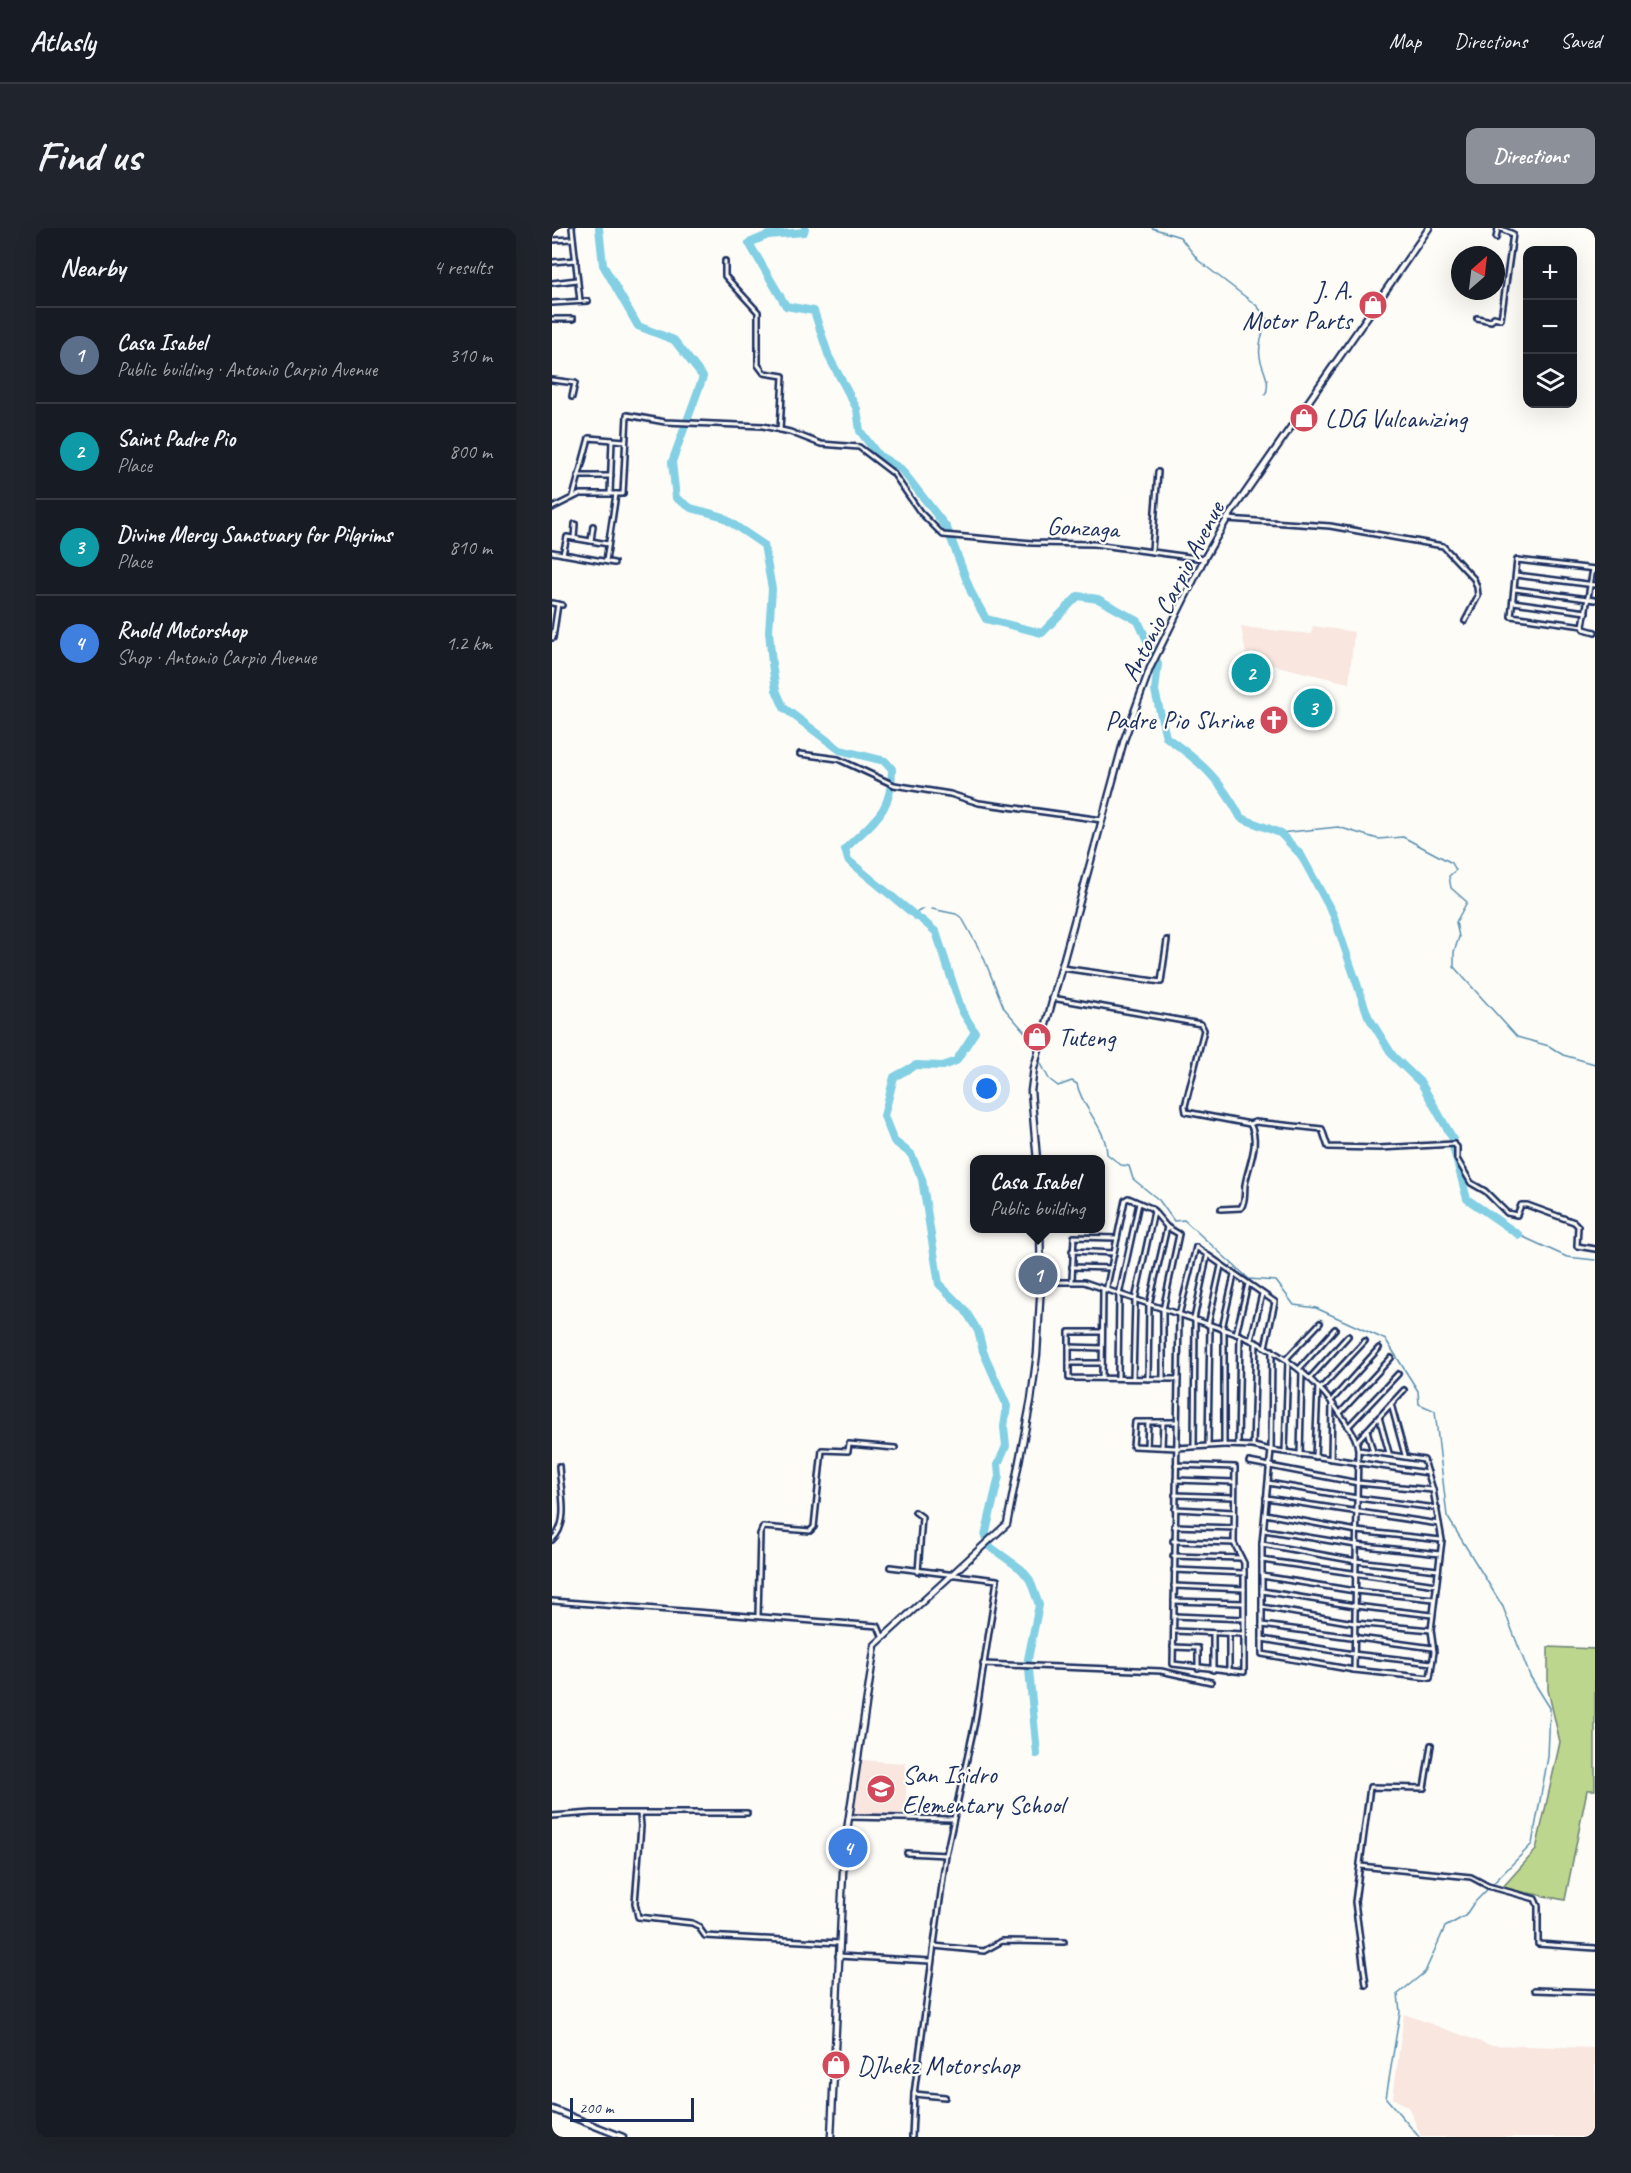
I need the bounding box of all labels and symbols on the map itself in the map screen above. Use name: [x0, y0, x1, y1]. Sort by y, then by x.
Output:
north arrow: [1451, 246, 1505, 300]
place label: J. A. Motor Parts: [1242, 274, 1354, 337]
shop icon: J. A. Motor Parts: [1357, 289, 1389, 321]
shop icon: LDG Vulcanizing: [1288, 402, 1320, 434]
place label: LDG Vulcanizing: [1325, 402, 1469, 435]
street label: Antonio Carpio Avenue: [1113, 494, 1233, 687]
street label: Gonzaga: [1046, 509, 1122, 546]
pin: 2: [1232, 650, 1270, 696]
pin: 3: [1294, 686, 1332, 730]
place label: Padre Pio Shrine: [1105, 704, 1255, 737]
church icon: Padre Pio Shrine: [1258, 704, 1290, 736]
shop icon: Tuteng: [1021, 1021, 1053, 1053]
place label: Tuteng: [1058, 1021, 1117, 1054]
your location: [972, 1074, 1001, 1103]
pin: 1: [1018, 1252, 1058, 1298]
place label: San Isidro Elementary School: [902, 1758, 1069, 1821]
school or university icon: San Isidro Elementary School: [865, 1773, 897, 1805]
pin: 4: [828, 1826, 868, 1870]
shop icon: DJhekz Motorshop: [820, 2049, 852, 2081]
place label: DJhekz Motorshop: [857, 2049, 1022, 2082]
scale bar: [570, 2095, 694, 2122]

